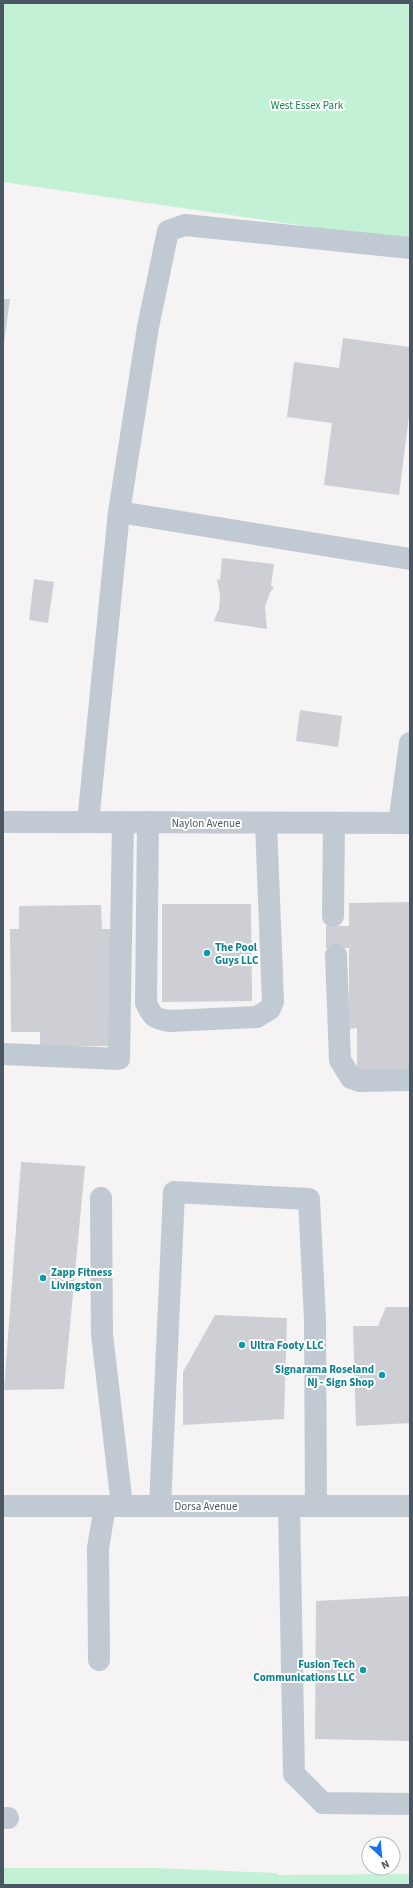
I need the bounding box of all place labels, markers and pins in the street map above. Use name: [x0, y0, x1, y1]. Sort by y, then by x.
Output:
place label: The Pool Guys LLC: [215, 940, 259, 968]
marker: The Pool Guys LLC: [202, 948, 212, 958]
place label: Zapp Fitness Livingston: [51, 1265, 112, 1293]
marker: Zapp Fitness Livingston: [38, 1273, 48, 1283]
place label: Ultra Footy LLC: [250, 1338, 324, 1353]
marker: Ultra Footy LLC: [237, 1340, 247, 1350]
place label: Signarama Roseland Nj - Sign Shop: [275, 1362, 374, 1390]
marker: Signarama Roseland Nj - Sign Shop: [377, 1370, 387, 1380]
place label: Fusion Tech Communications LLC: [253, 1657, 356, 1685]
marker: Fusion Tech Communications LLC: [358, 1665, 368, 1675]

